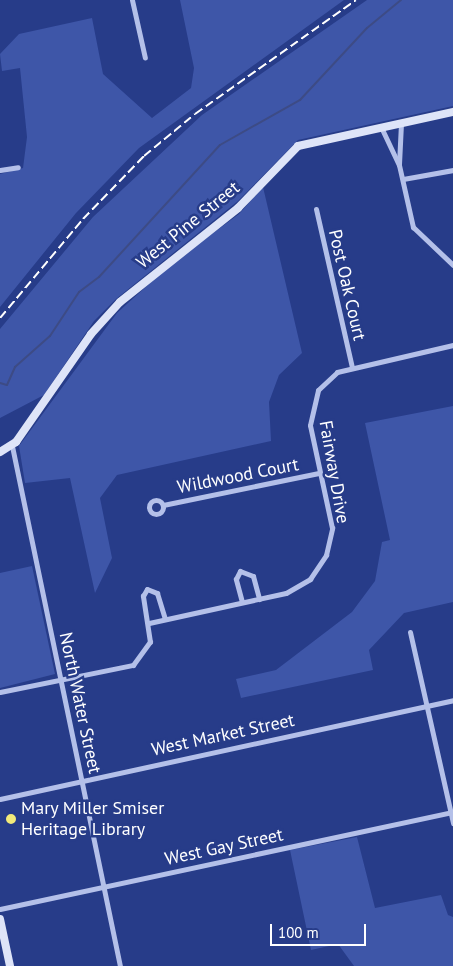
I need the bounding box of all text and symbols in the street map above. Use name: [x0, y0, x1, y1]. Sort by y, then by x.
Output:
street label: West Pine Street: [132, 177, 244, 273]
street label: Post Oak Court: [324, 227, 370, 343]
street label: Fairway Drive: [314, 418, 354, 526]
street label: Wildwood Court: [175, 454, 301, 498]
street label: North Water Street: [54, 630, 106, 776]
street label: West Market Street: [150, 709, 296, 761]
place label: Mary Miller Smiser Heritage Library: [21, 798, 165, 841]
marker: Mary Miller Smiser Heritage Library: [5, 813, 17, 825]
street label: West Gay Street: [163, 824, 285, 870]
scale bar: [273, 914, 369, 946]
text: 100 m: [278, 923, 319, 942]

